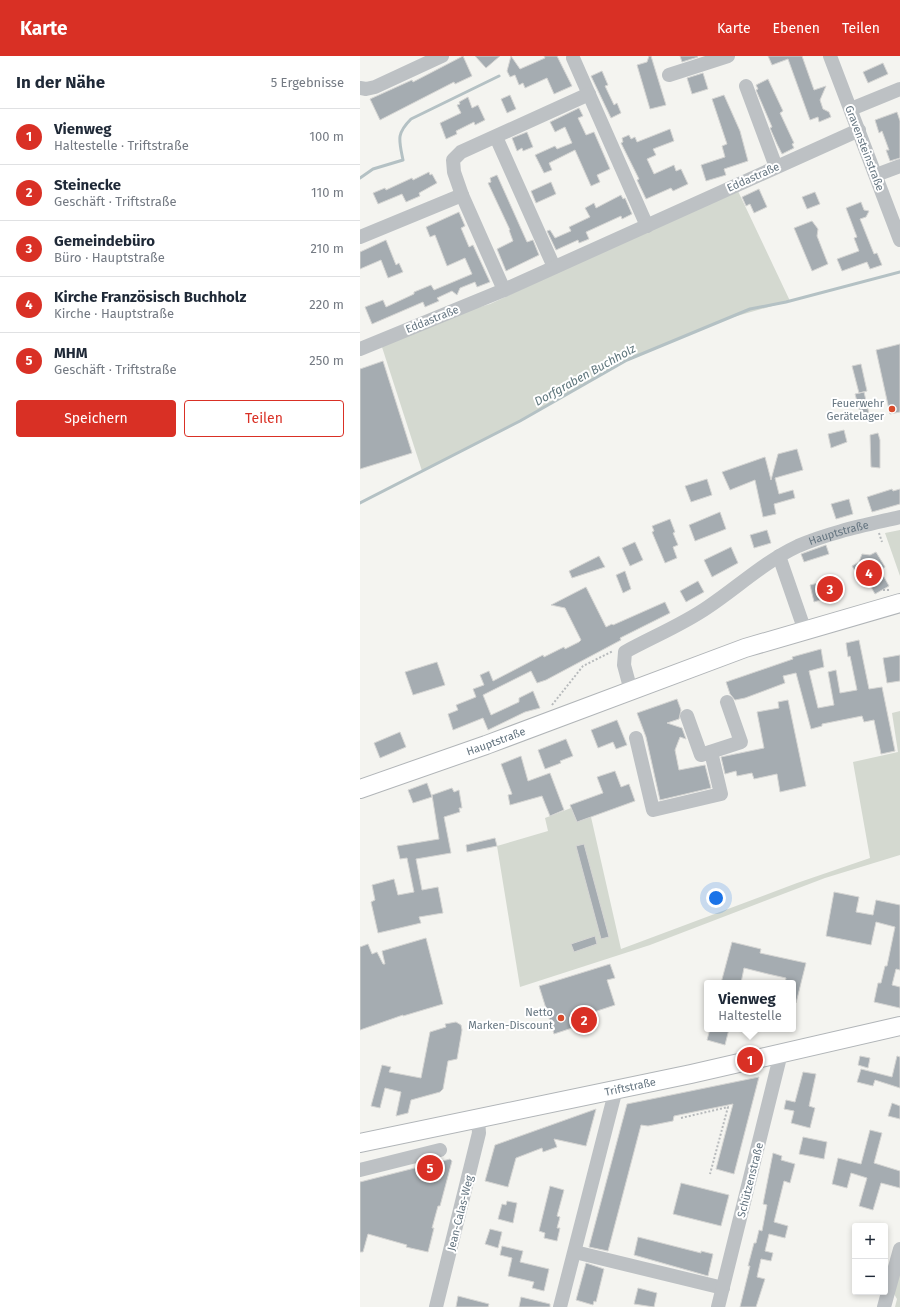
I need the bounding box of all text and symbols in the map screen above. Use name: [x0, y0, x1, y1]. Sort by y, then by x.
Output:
text: Karte: [20, 17, 67, 40]
text: Karte: [717, 20, 751, 37]
text: Ebenen: [773, 20, 820, 37]
text: Teilen: [842, 20, 880, 37]
text: In der Nähe: [16, 72, 105, 93]
text: 5 Ergebnisse: [271, 75, 344, 90]
street label: Gravensteinstraße: [842, 104, 887, 193]
text: Vienweg: [54, 120, 112, 138]
text: 1: [26, 129, 32, 144]
text: 100 m: [309, 129, 344, 144]
text: Haltestelle · Triftstraße: [54, 138, 189, 153]
street label: Eddastraße: [725, 160, 782, 195]
text: Steinecke: [54, 176, 121, 194]
text: 2: [26, 185, 32, 200]
text: 110 m: [311, 185, 344, 200]
text: Geschäft · Triftstraße: [54, 194, 177, 209]
text: Gemeindebüro: [54, 232, 155, 250]
text: 3: [26, 241, 32, 256]
text: 210 m: [310, 241, 344, 256]
text: Büro · Hauptstraße: [54, 250, 165, 265]
text: Kirche Französisch Buchholz: [54, 288, 246, 306]
text: 4: [25, 297, 33, 312]
text: 220 m: [309, 297, 344, 312]
street label: Eddastraße: [404, 303, 461, 336]
text: Kirche · Hauptstraße: [54, 306, 174, 321]
water label: Dorfgraben Buchholz: [532, 341, 639, 409]
text: MHM: [54, 344, 88, 362]
text: 5: [26, 353, 32, 368]
text: 250 m: [309, 353, 344, 368]
text: Geschäft · Triftstraße: [54, 362, 177, 377]
place label: Feuerwehr Gerätelager: [827, 397, 885, 423]
button: Speichern: [16, 400, 176, 437]
button: Teilen: [184, 400, 344, 437]
marker: Feuerwehr Gerätelager: [887, 404, 897, 414]
street label: Hauptstraße: [807, 518, 870, 548]
pin: 4: [856, 558, 882, 588]
pin: 3: [817, 574, 843, 604]
street label: Hauptstraße: [465, 725, 527, 758]
your location: [706, 888, 726, 908]
popup: [704, 980, 796, 1032]
text: Vienweg: [718, 990, 776, 1008]
pin: 2: [571, 1005, 597, 1035]
place label: Netto Marken-Discount: [468, 1006, 553, 1032]
text: Haltestelle: [718, 1008, 782, 1023]
marker: Netto Marken-Discount: [556, 1013, 566, 1023]
pin: 1: [737, 1045, 763, 1075]
street label: Triftstraße: [604, 1076, 657, 1099]
street label: Schützenstraße: [735, 1141, 766, 1219]
pin: 5: [417, 1153, 443, 1183]
street label: Jean-Calas-Weg: [445, 1174, 476, 1252]
map controls: [852, 1223, 888, 1295]
button: +: [852, 1223, 888, 1259]
button: −: [852, 1259, 888, 1295]

